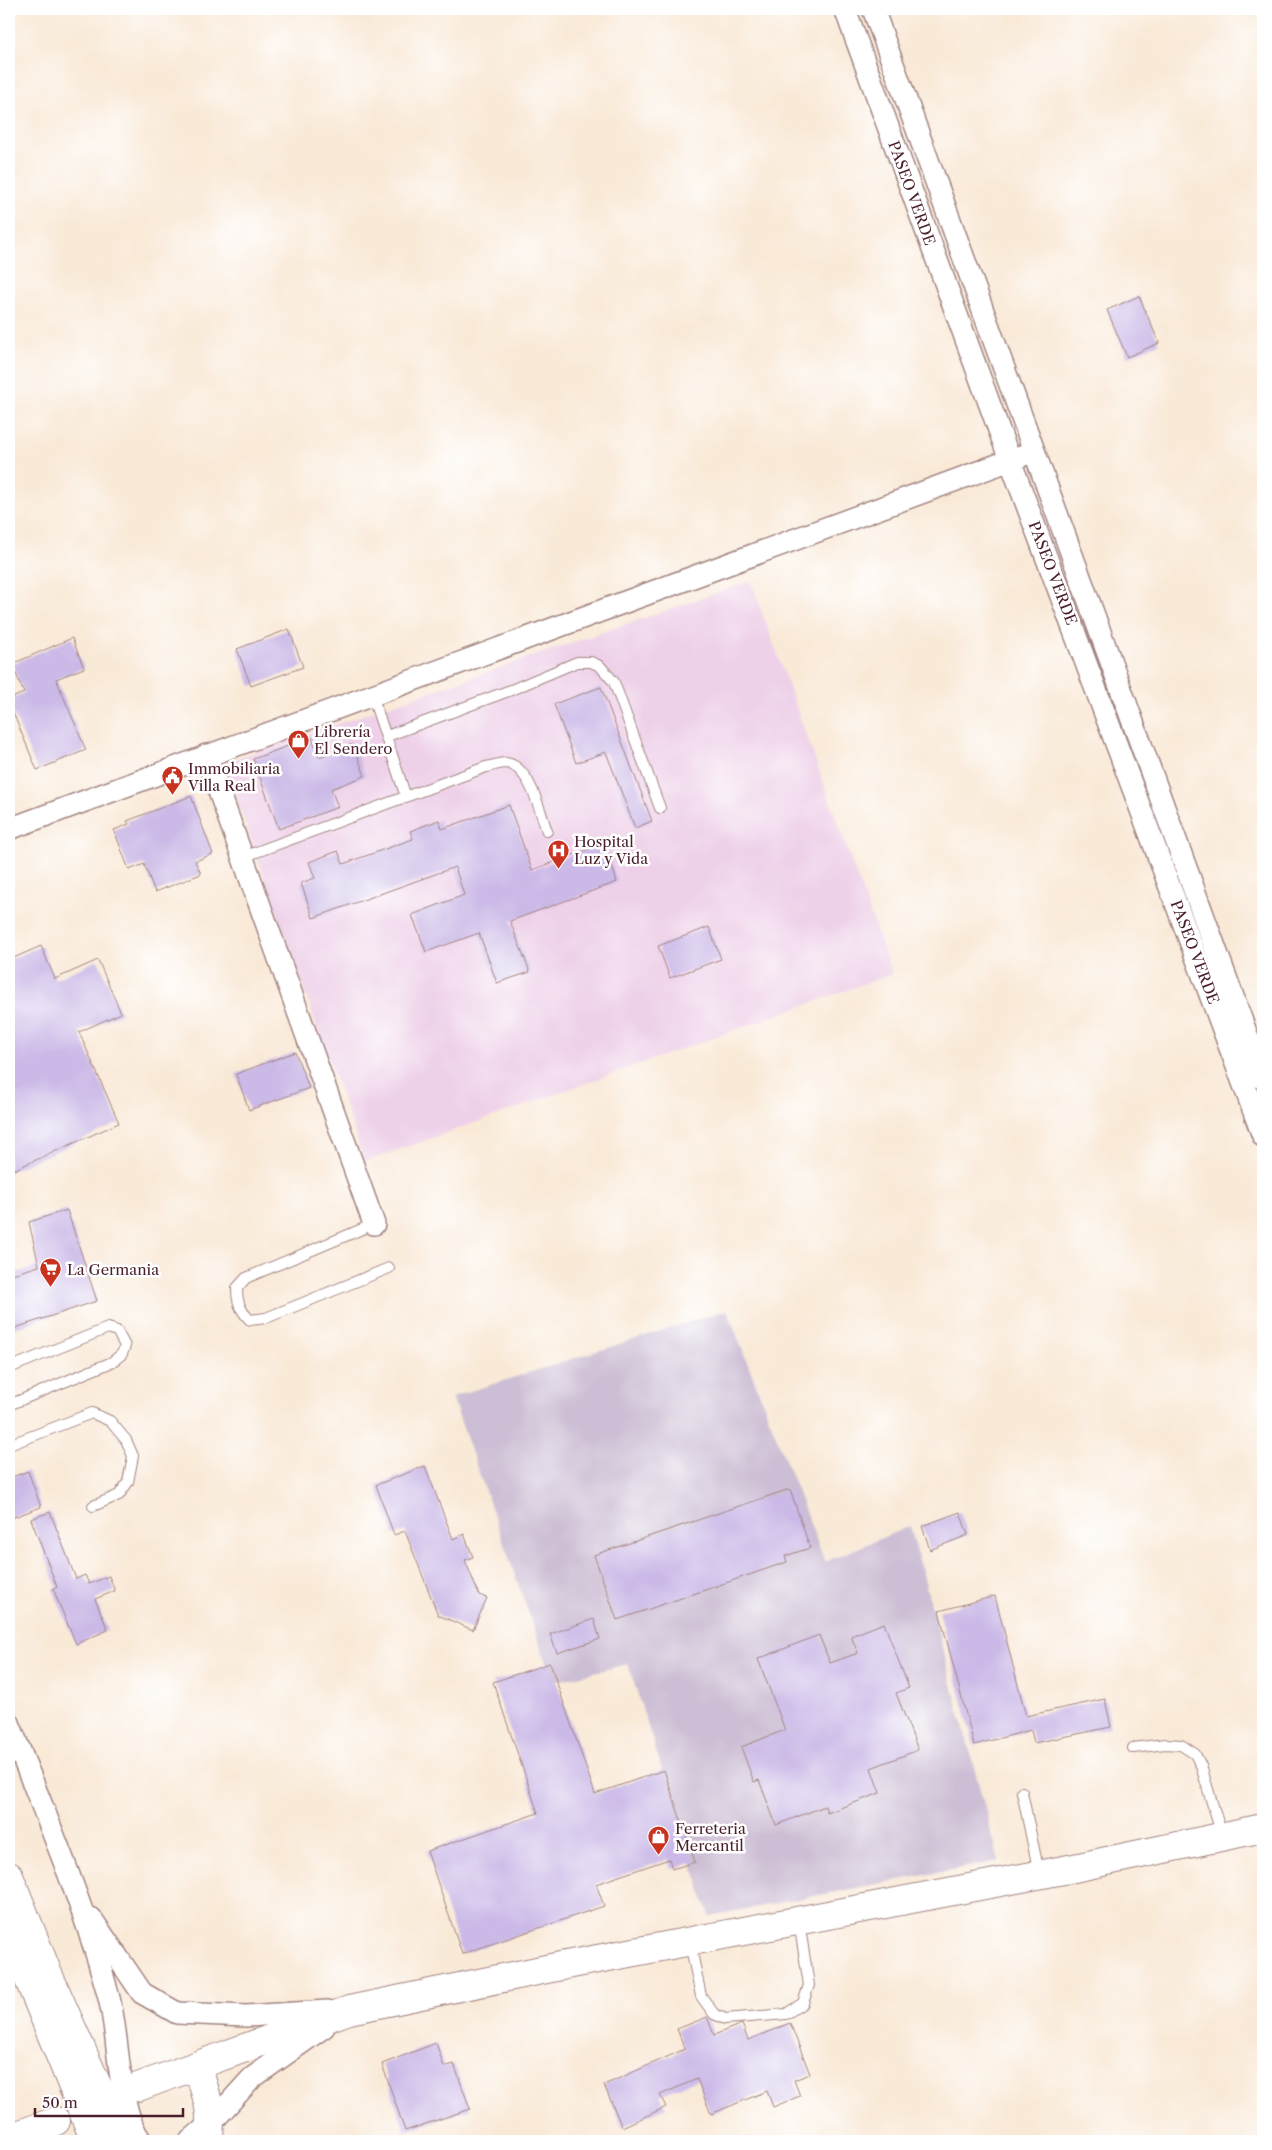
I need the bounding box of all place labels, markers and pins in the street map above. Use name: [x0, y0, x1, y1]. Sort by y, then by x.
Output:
place label: Librería El Sendero: [314, 722, 392, 758]
shop icon: Librería El Sendero: [286, 728, 310, 759]
place label: Immobiliaria Villa Real: [187, 759, 280, 795]
public building icon: Immobiliaria Villa Real: [160, 765, 184, 796]
place label: Hospital Luz y Vida: [574, 832, 648, 868]
hospital icon: Hospital Luz y Vida: [546, 838, 570, 869]
supermarket icon: La Germania: [39, 1257, 63, 1288]
place label: La Germania: [67, 1260, 159, 1279]
place label: Ferreteria Mercantil: [675, 1819, 746, 1855]
shop icon: Ferreteria Mercantil: [647, 1825, 671, 1856]

